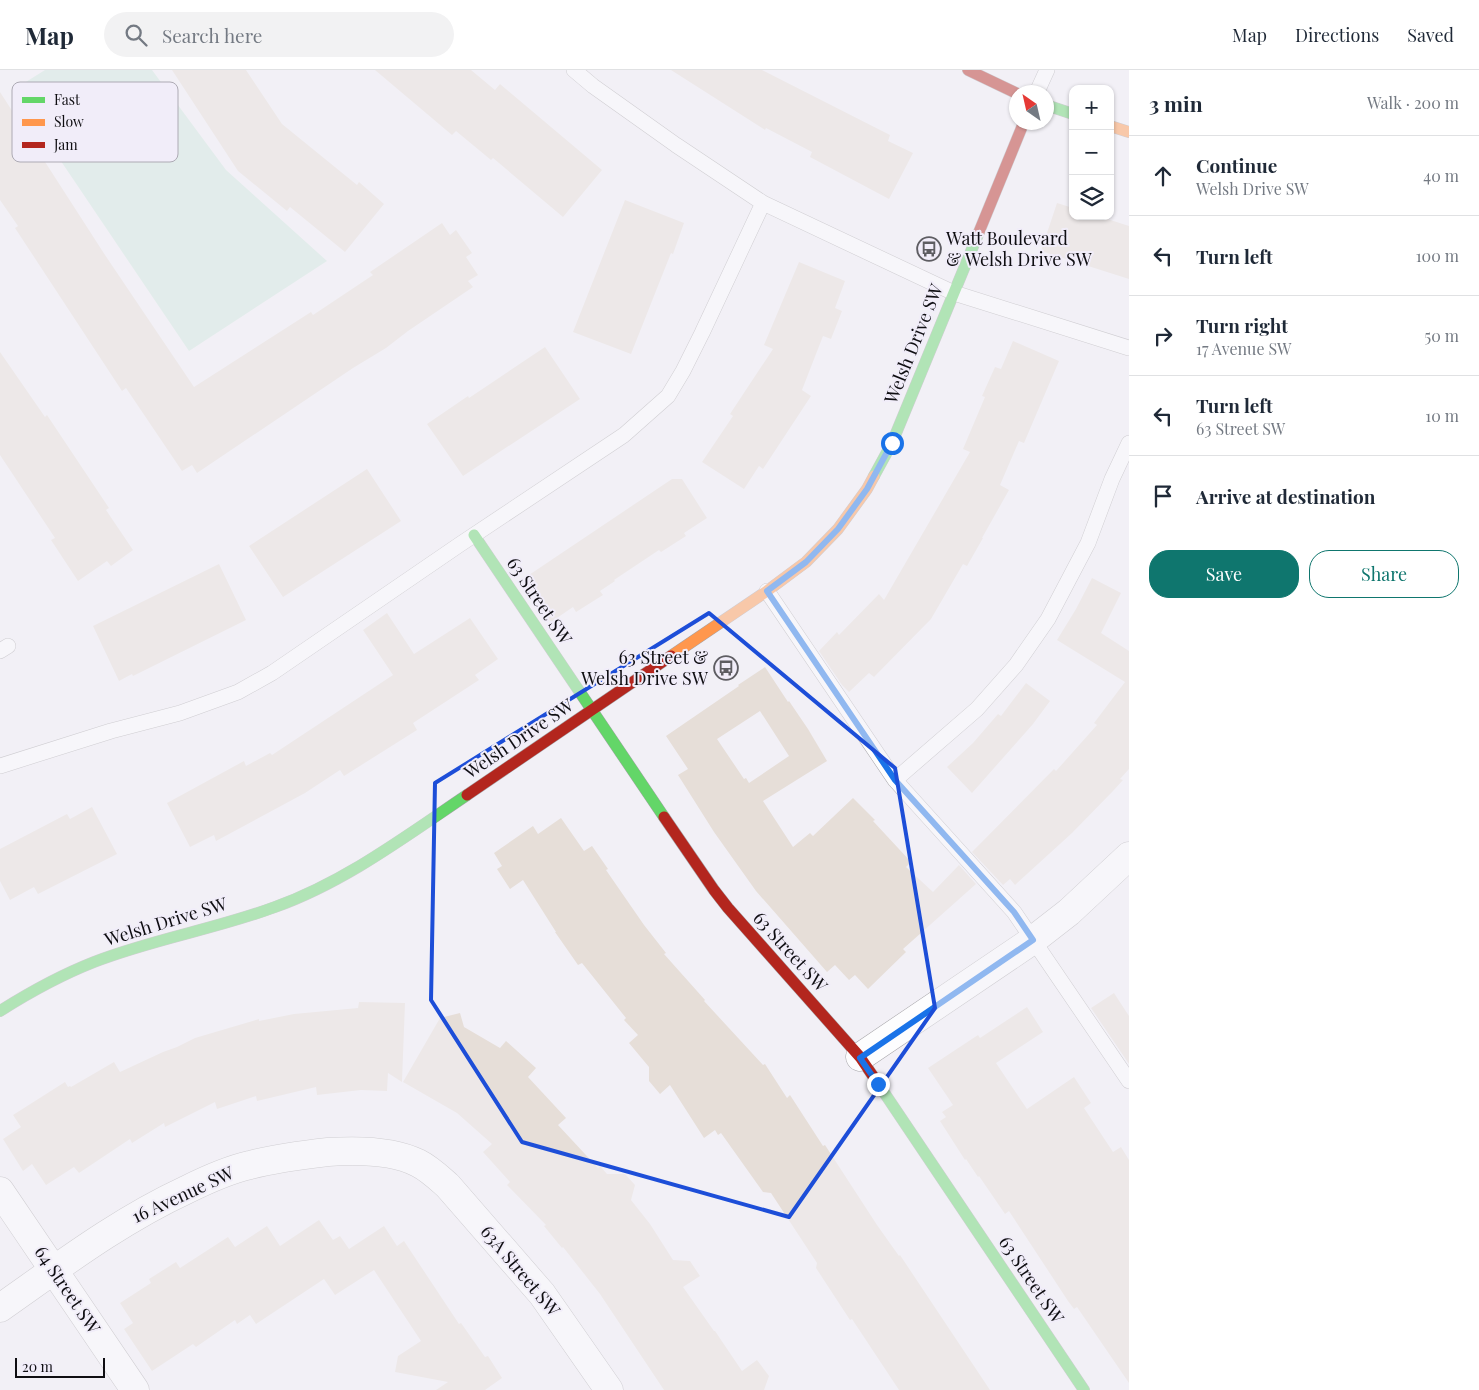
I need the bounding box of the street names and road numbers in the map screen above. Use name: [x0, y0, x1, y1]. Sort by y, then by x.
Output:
street label: Welsh Drive SW: [878, 280, 948, 408]
street label: 63 Street SW: [502, 552, 578, 649]
street label: Welsh Drive SW: [458, 692, 578, 784]
street label: Welsh Drive SW: [101, 891, 231, 951]
street label: 63 Street SW: [748, 906, 834, 997]
street label: 16 Avenue SW: [128, 1160, 238, 1228]
street label: 63A Street SW: [476, 1220, 566, 1321]
street label: 63 Street SW: [994, 1231, 1070, 1328]
street label: 64 Street SW: [30, 1241, 106, 1339]

